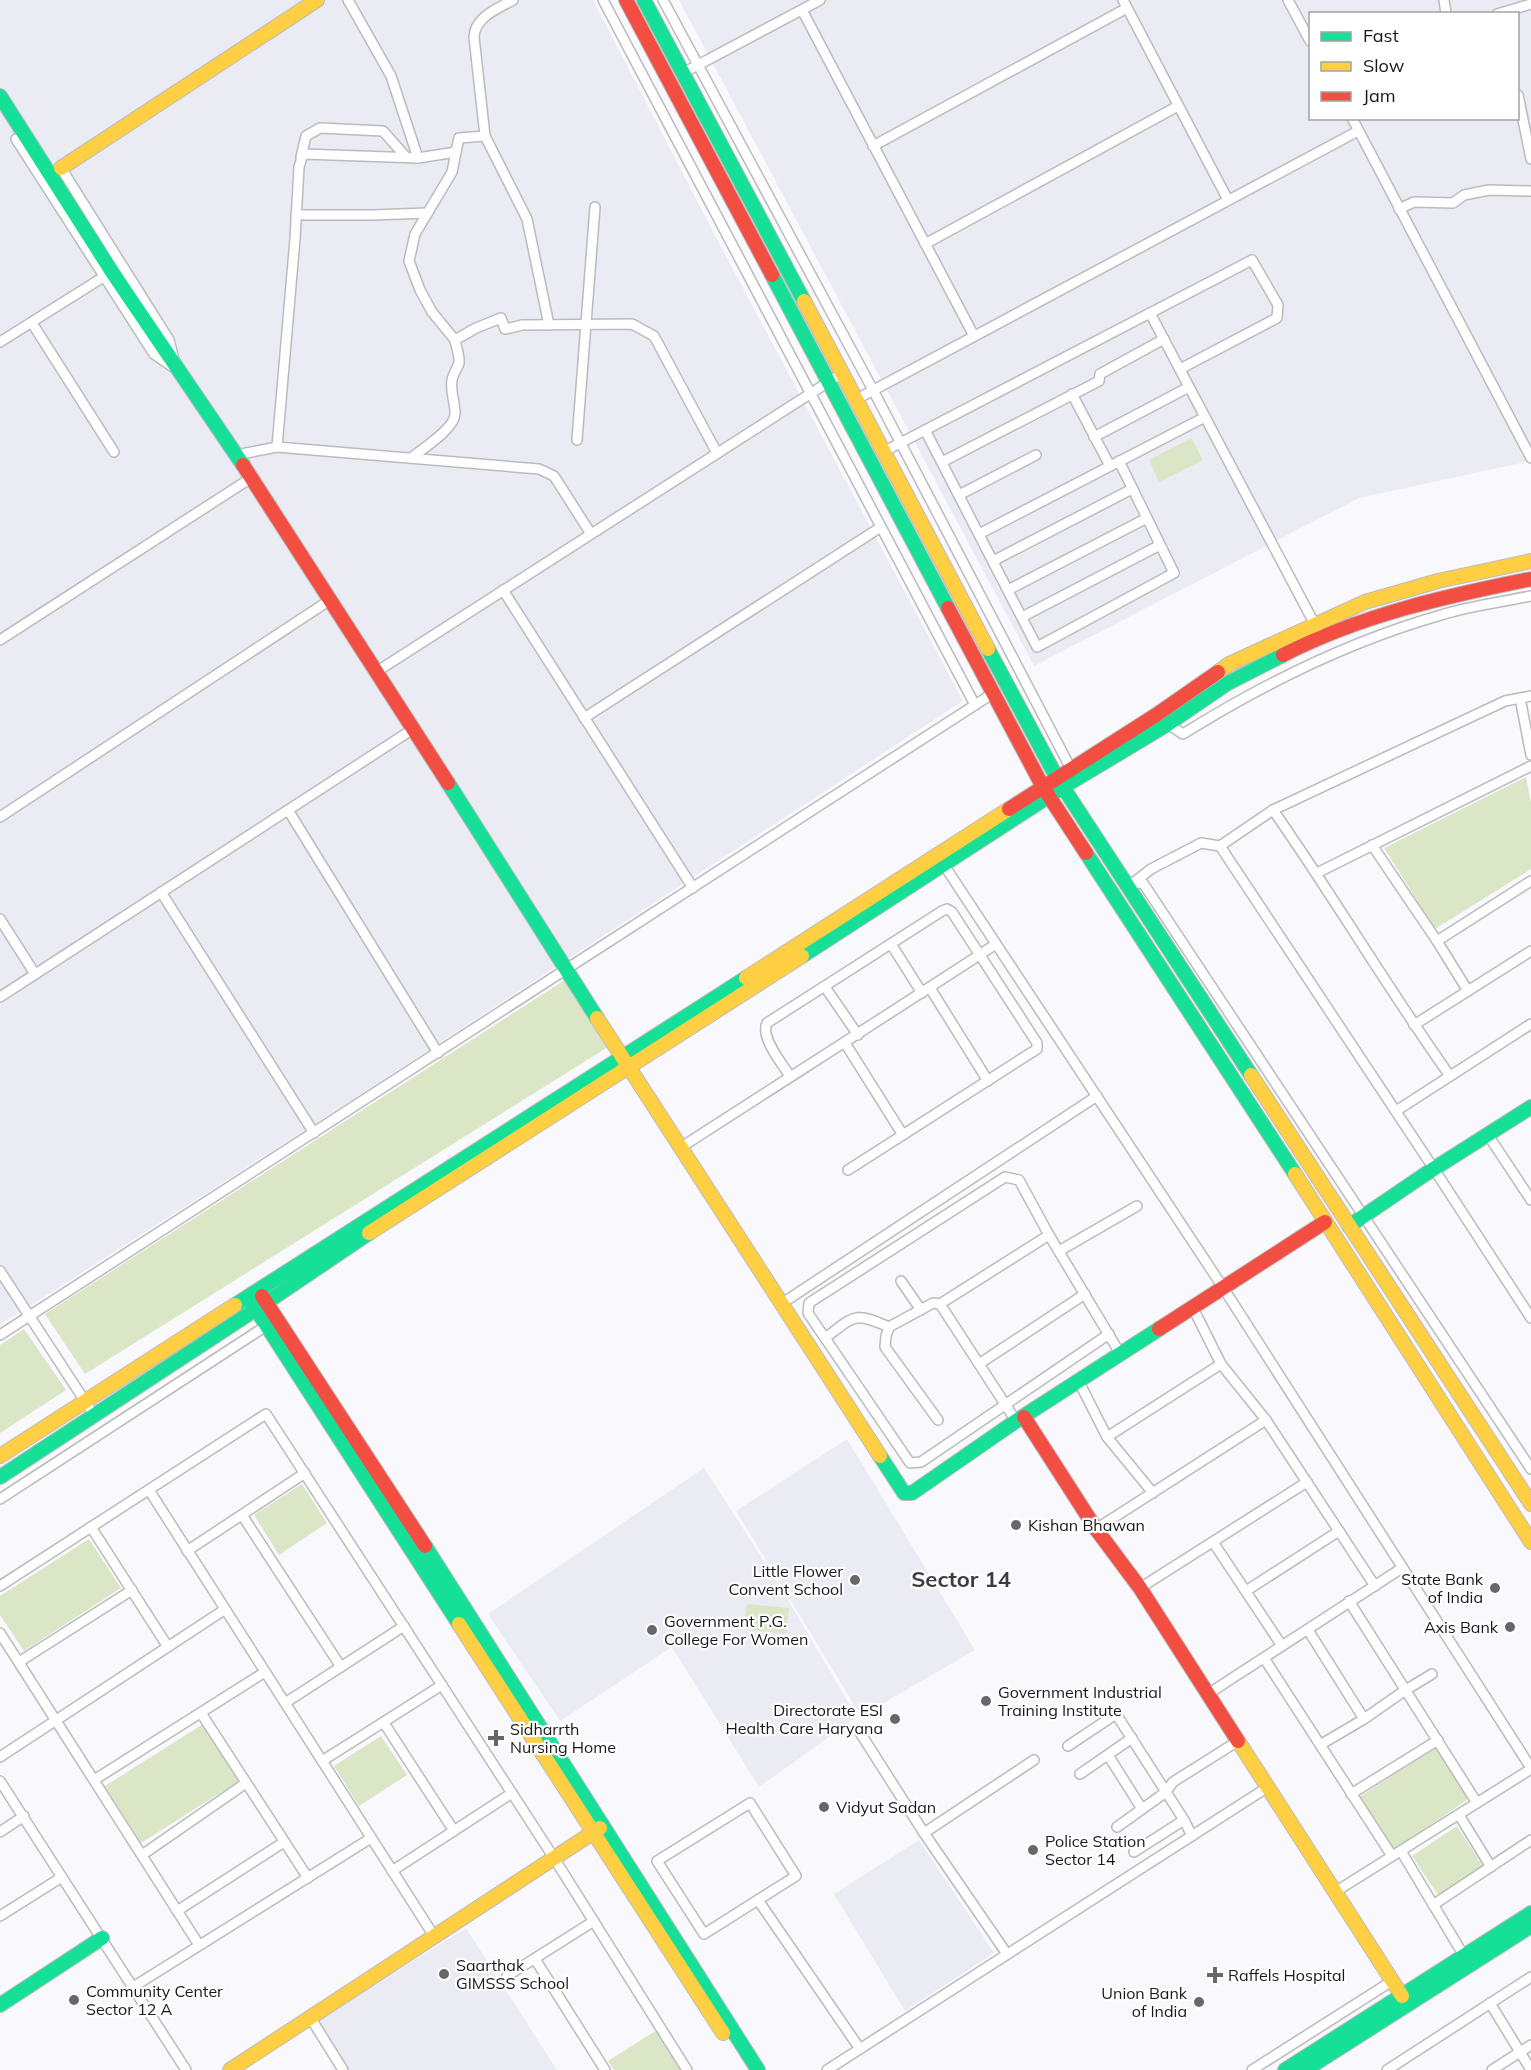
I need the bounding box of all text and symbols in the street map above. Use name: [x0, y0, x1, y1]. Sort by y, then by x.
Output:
legend: [1309, 12, 1519, 120]
text: Fast: [1363, 24, 1399, 47]
text: Slow: [1363, 54, 1405, 77]
text: Jam: [1363, 84, 1396, 107]
place label: Kishan Bhawan: [1028, 1515, 1145, 1535]
marker: Kishan Bhawan: [1009, 1518, 1023, 1532]
place label: Little Flower Convent School: [729, 1561, 843, 1599]
district label: Sector 14: [911, 1565, 1011, 1593]
place label: State Bank of India: [1401, 1569, 1484, 1607]
marker: Little Flower Convent School: [848, 1573, 862, 1587]
marker: State Bank of India: [1488, 1581, 1502, 1595]
place label: Government P.G. College For Women: [664, 1611, 808, 1649]
place label: Axis Bank: [1424, 1617, 1499, 1637]
marker: Axis Bank: [1503, 1620, 1517, 1634]
marker: Government P.G. College For Women: [645, 1623, 659, 1637]
place label: Government Industrial Training Institute: [998, 1682, 1162, 1720]
marker: Government Industrial Training Institute: [979, 1694, 993, 1708]
place label: Directorate ESI Health Care Haryana: [726, 1700, 883, 1738]
marker: Directorate ESI Health Care Haryana: [888, 1712, 902, 1726]
place label: Sidharrth Nursing Home: [510, 1719, 616, 1757]
marker: Sidharrth Nursing Home: [487, 1729, 505, 1747]
place label: Vidyut Sadan: [836, 1797, 936, 1817]
marker: Vidyut Sadan: [817, 1800, 831, 1814]
place label: Police Station Sector 14: [1045, 1831, 1146, 1869]
marker: Police Station Sector 14: [1026, 1843, 1040, 1857]
place label: Saarthak GIMSSS School: [456, 1955, 569, 1993]
place label: Raffels Hospital: [1228, 1965, 1345, 1985]
marker: Raffels Hospital: [1206, 1966, 1224, 1984]
marker: Saarthak GIMSSS School: [437, 1967, 451, 1981]
place label: Community Center Sector 12 A: [86, 1981, 223, 2019]
place label: Union Bank of India: [1101, 1983, 1188, 2021]
marker: Community Center Sector 12 A: [67, 1993, 81, 2007]
marker: Union Bank of India: [1192, 1995, 1206, 2009]

